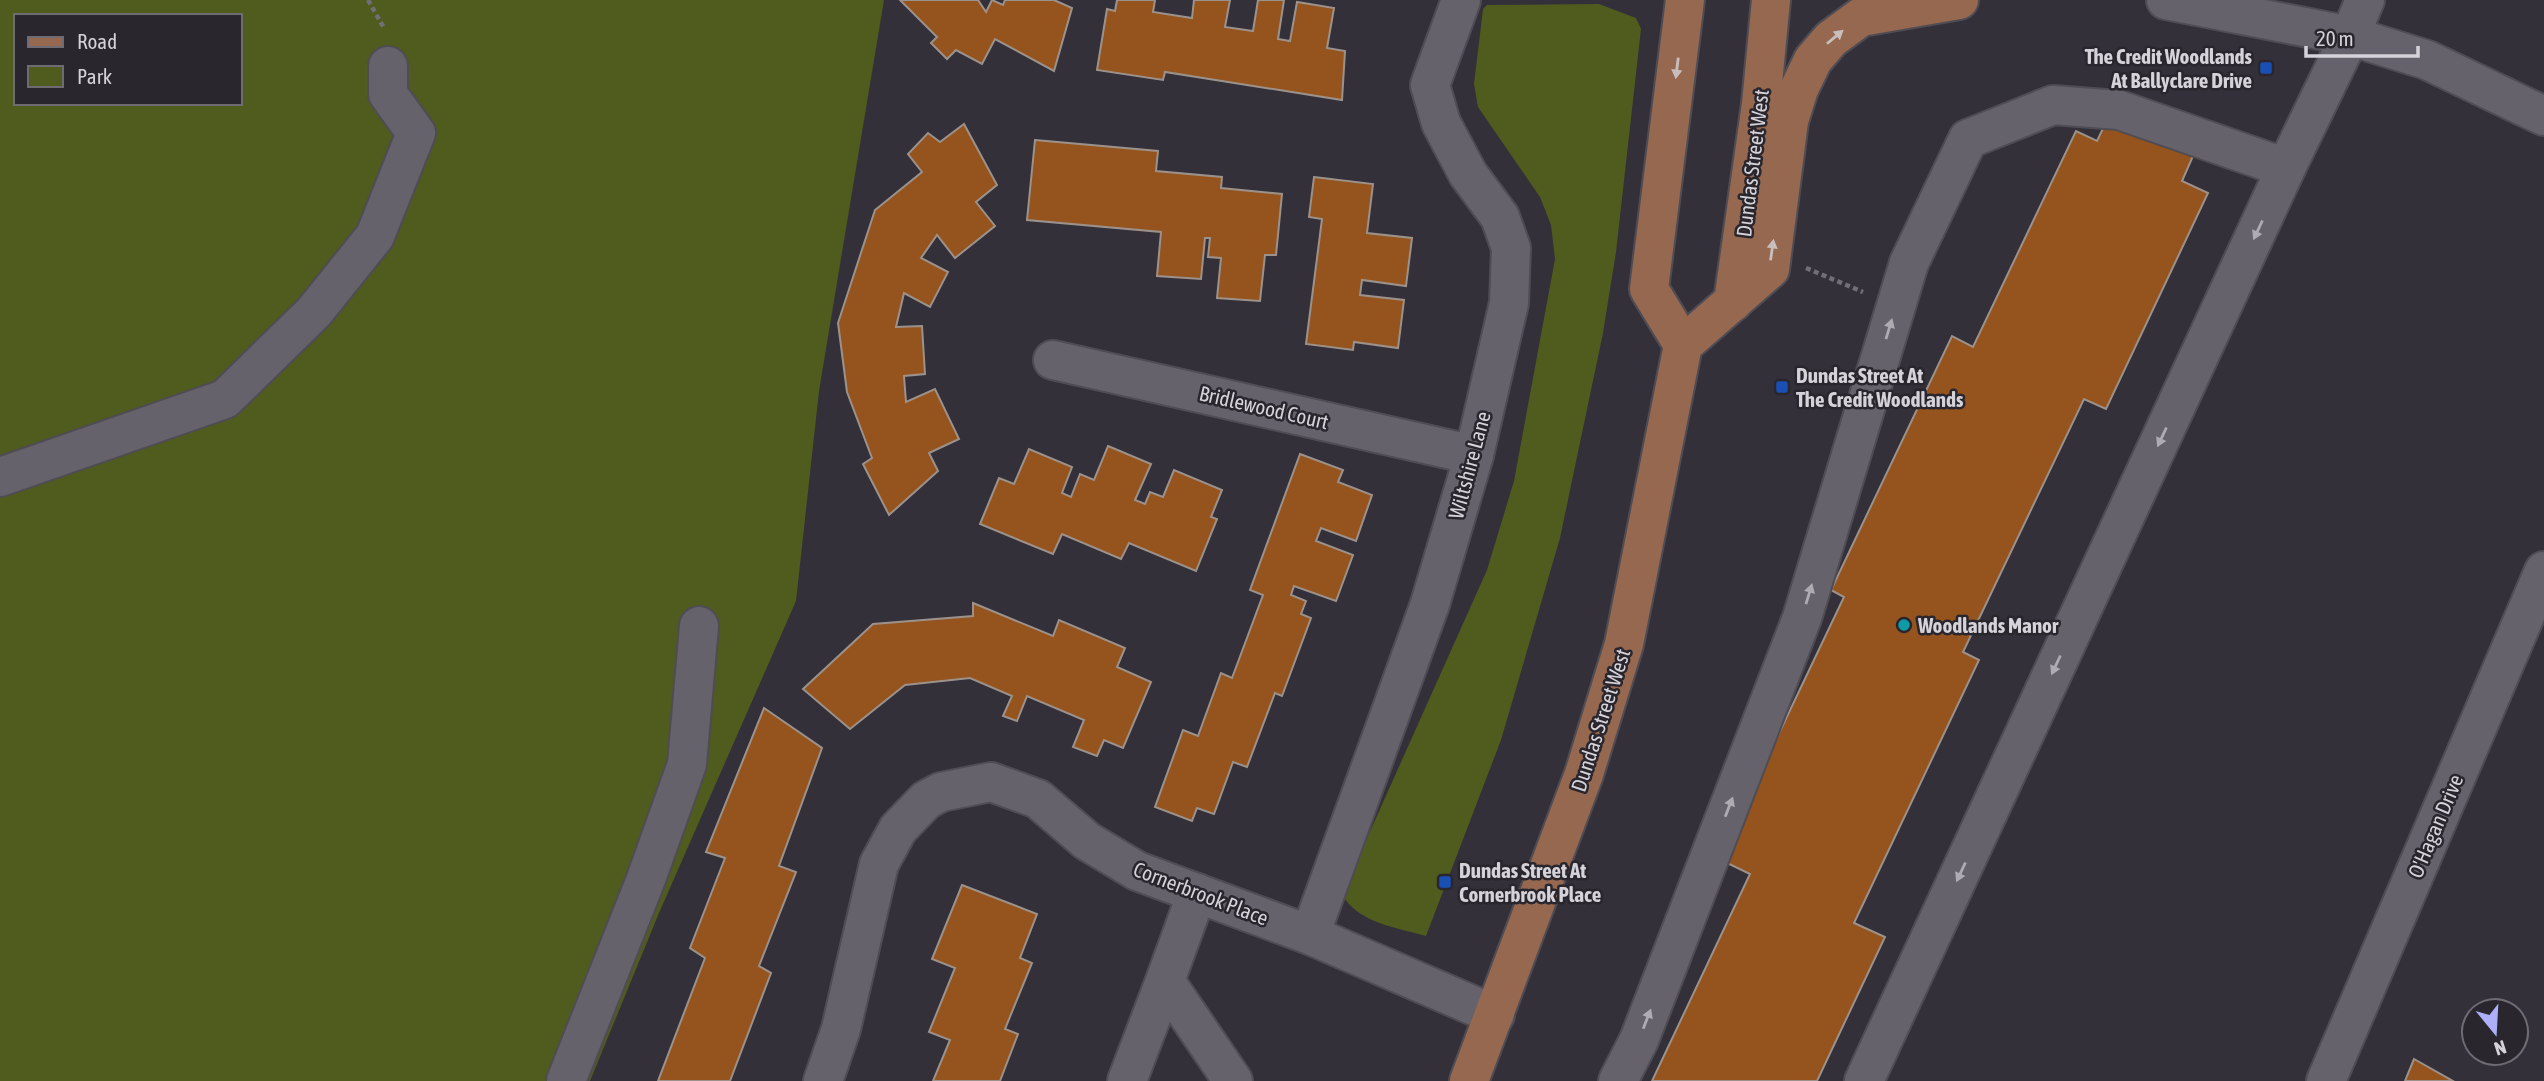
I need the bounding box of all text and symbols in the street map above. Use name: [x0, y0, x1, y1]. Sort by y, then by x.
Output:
legend: [14, 14, 242, 105]
scale bar: [2306, 14, 2418, 58]
text: 20 m: [2316, 26, 2354, 50]
text: Road: [77, 29, 117, 53]
one-way arrow: [1826, 29, 1844, 45]
place label: The Credit Woodlands At Ballyclare Drive: [2085, 44, 2253, 92]
one-way arrow: [1671, 57, 1682, 79]
marker: The Credit Woodlands At Ballyclare Drive: [2258, 60, 2274, 76]
text: Park: [77, 64, 112, 88]
street label: Dundas Street West: [1731, 88, 1773, 238]
one-way arrow: [2252, 220, 2263, 240]
one-way arrow: [1767, 239, 1778, 261]
one-way arrow: [1884, 319, 1894, 340]
place label: Dundas Street At The Credit Woodlands: [1796, 363, 1964, 411]
marker: Dundas Street At The Credit Woodlands: [1774, 379, 1790, 395]
street label: Bridlewood Court: [1197, 380, 1331, 434]
street label: Wiltshire Lane: [1443, 409, 1495, 521]
one-way arrow: [2156, 427, 2168, 447]
one-way arrow: [1804, 583, 1814, 604]
place label: Woodlands Manor: [1917, 613, 2059, 637]
marker: Woodlands Manor: [1896, 617, 1912, 633]
street label: Dundas Street West: [1566, 646, 1634, 794]
one-way arrow: [2050, 655, 2061, 676]
street label: O'Hagan Drive: [2402, 771, 2468, 881]
one-way arrow: [1723, 796, 1734, 817]
street label: Cornerbrook Place: [1130, 856, 1272, 930]
place label: Dundas Street At Cornerbrook Place: [1459, 858, 1601, 906]
one-way arrow: [1955, 862, 1966, 882]
marker: Dundas Street At Cornerbrook Place: [1437, 874, 1453, 890]
north arrow: [2460, 997, 2530, 1067]
one-way arrow: [1641, 1009, 1652, 1030]
text: N: [2492, 1036, 2509, 1060]

